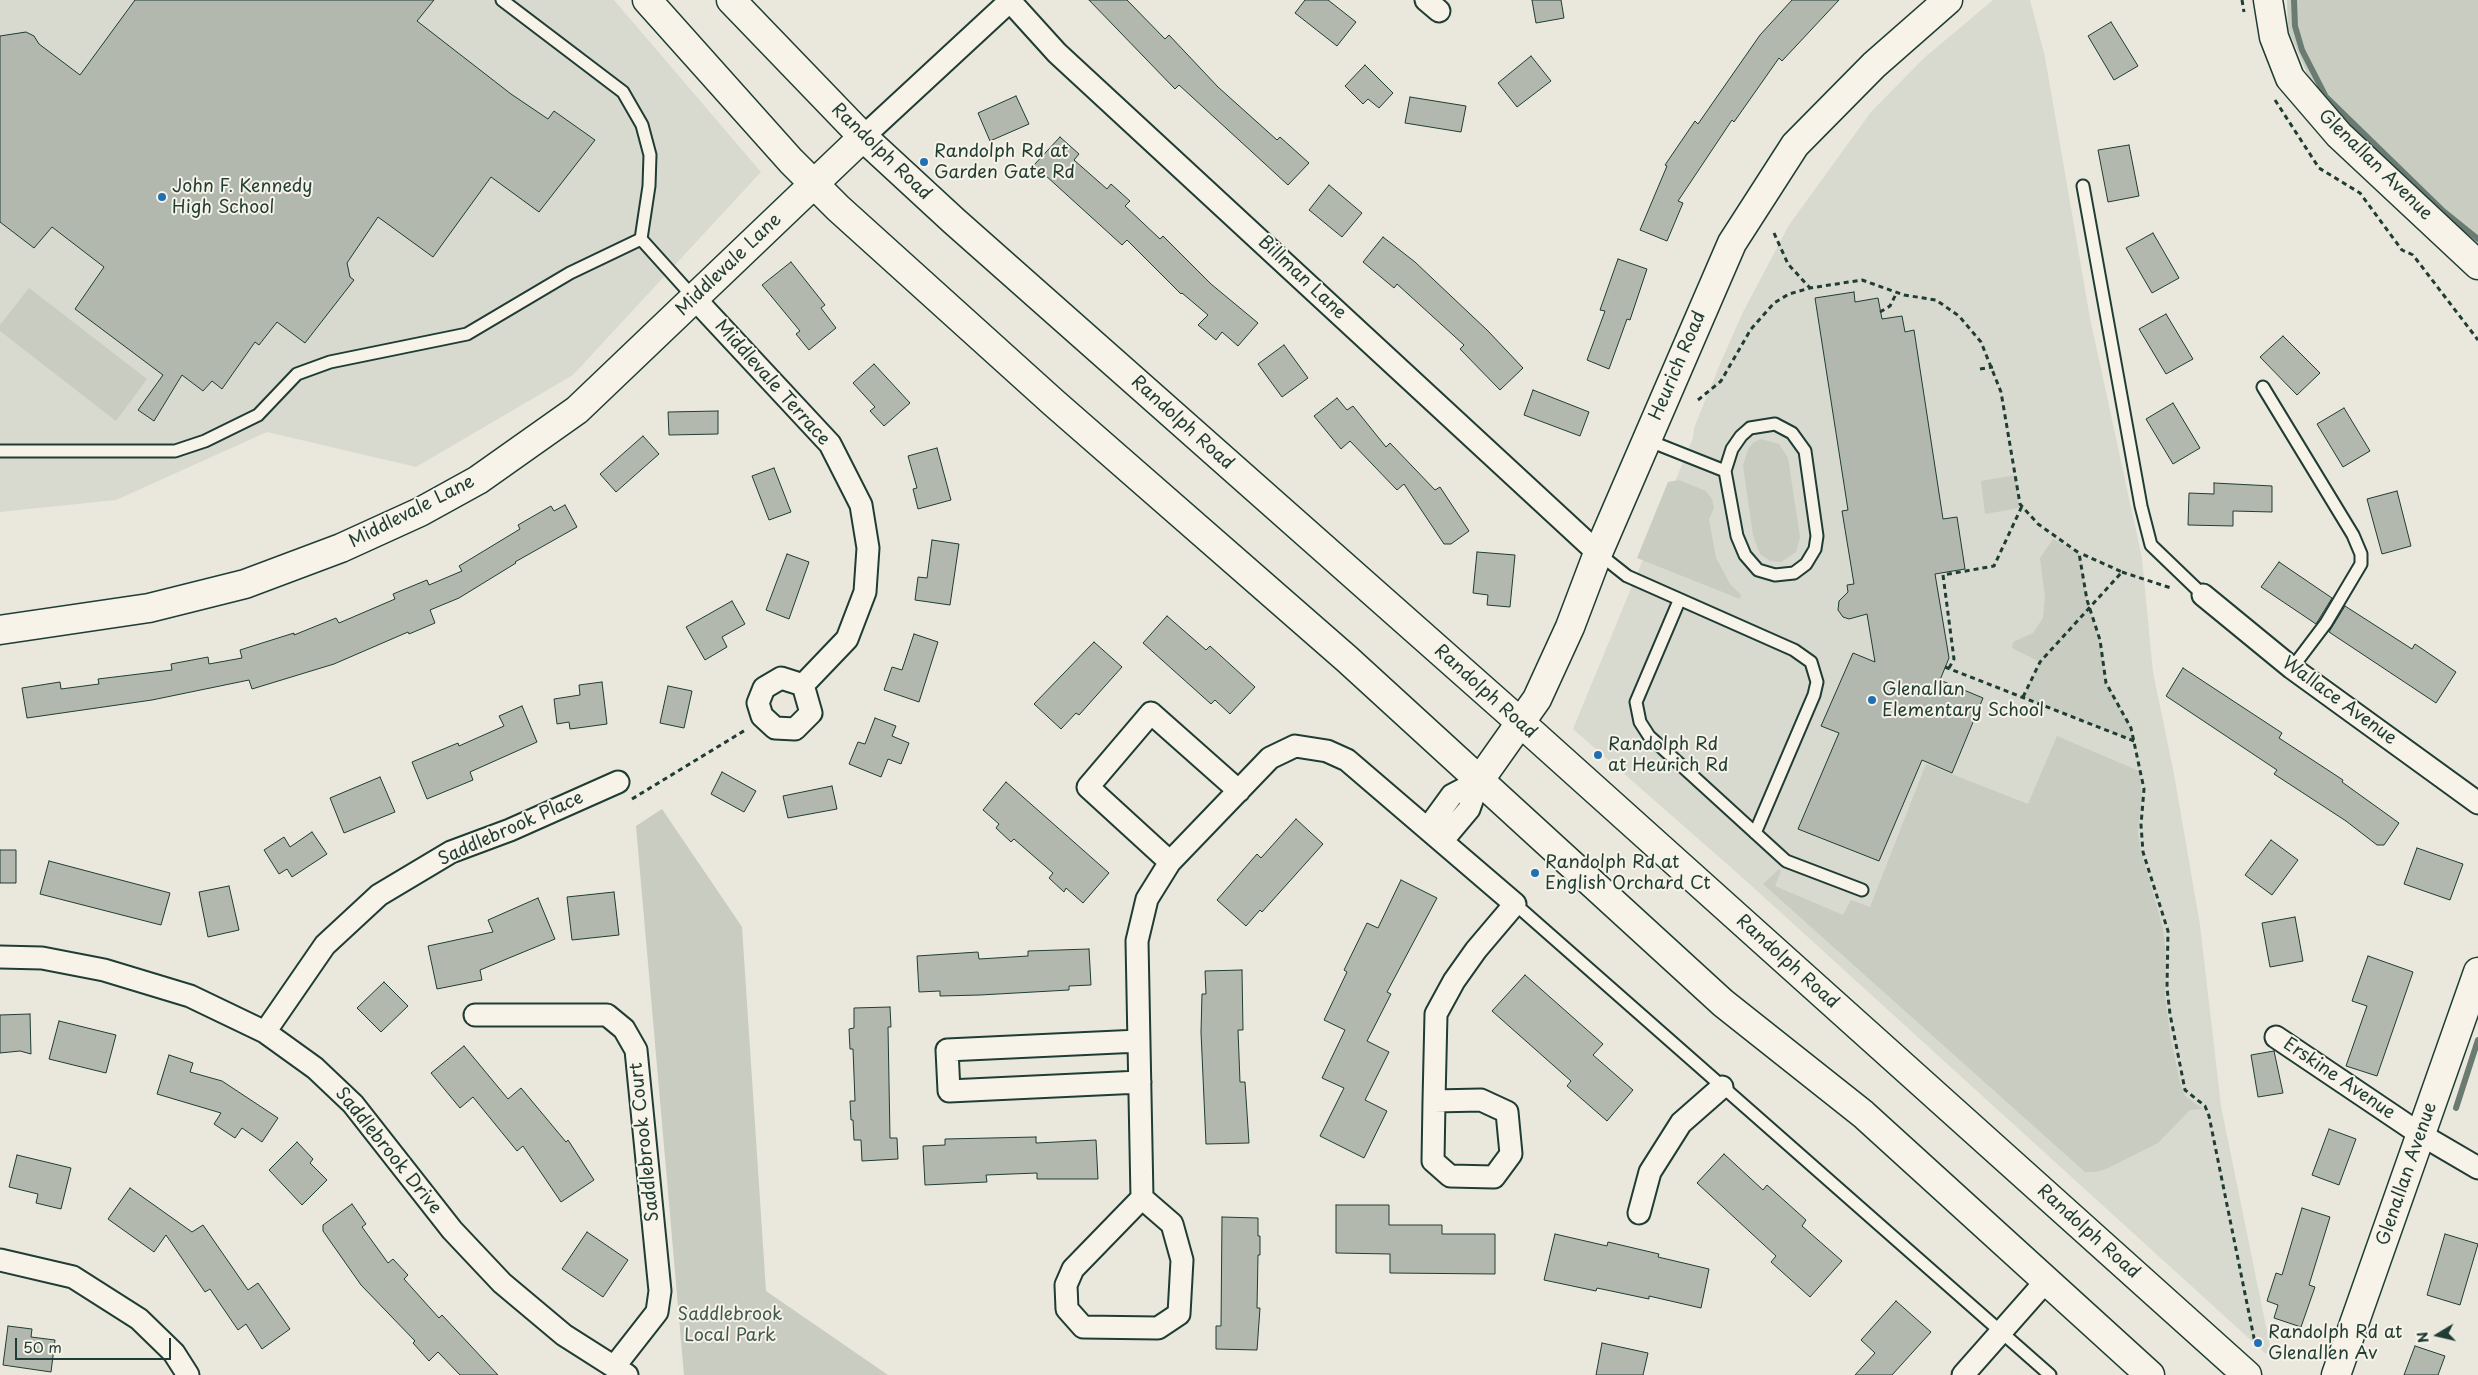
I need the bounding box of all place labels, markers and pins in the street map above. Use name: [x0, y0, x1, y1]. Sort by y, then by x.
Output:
place label: Randolph Rd at Garden Gate Rd: [934, 141, 1075, 183]
marker: Randolph Rd at Garden Gate Rd: [918, 156, 930, 168]
place label: John F. Kennedy High School: [172, 176, 313, 218]
marker: John F. Kennedy High School: [156, 191, 168, 203]
place label: Glenallan Elementary School: [1882, 679, 2044, 722]
marker: Glenallan Elementary School: [1866, 694, 1878, 706]
place label: Randolph Rd at Heurich Rd: [1608, 734, 1728, 776]
marker: Randolph Rd at Heurich Rd: [1592, 749, 1604, 761]
place label: Randolph Rd at English Orchard Ct: [1545, 852, 1711, 894]
marker: Randolph Rd at English Orchard Ct: [1529, 867, 1541, 879]
place label: Randolph Rd at Glenallen Av: [2268, 1322, 2402, 1365]
marker: Randolph Rd at Glenallen Av: [2252, 1337, 2264, 1349]

